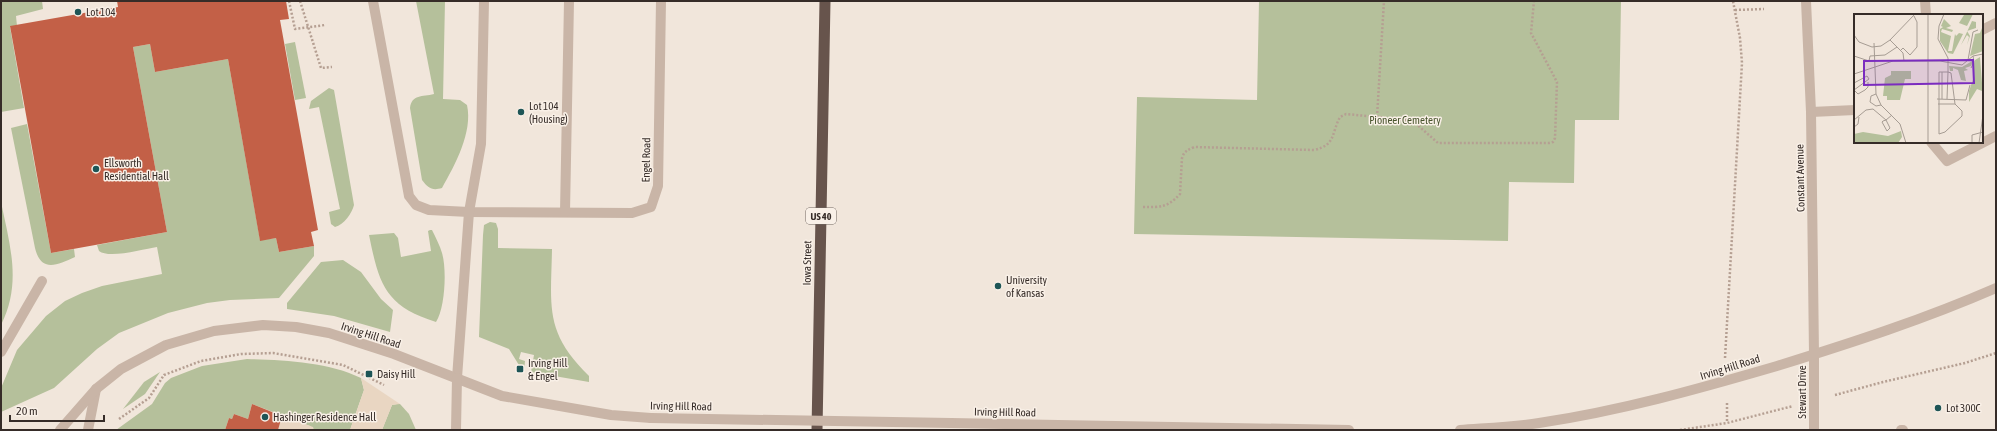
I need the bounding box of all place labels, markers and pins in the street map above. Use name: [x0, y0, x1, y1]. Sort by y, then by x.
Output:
place label: Lot 104: [86, 6, 116, 18]
marker: Lot 104: [73, 7, 83, 17]
place label: Lot 104 (Housing): [529, 100, 568, 125]
marker: Lot 104 (Housing): [516, 107, 526, 117]
place label: Ellsworth Residential Hall: [104, 157, 169, 182]
marker: Ellsworth Residential Hall: [91, 164, 101, 174]
place label: University of Kansas: [1006, 274, 1048, 299]
marker: University of Kansas: [993, 281, 1003, 291]
place label: Irving Hill & Engel: [528, 357, 568, 382]
marker: Irving Hill & Engel: [515, 364, 525, 374]
place label: Daisy Hill: [377, 368, 416, 380]
marker: Daisy Hill: [364, 369, 374, 379]
place label: Lot 300C: [1946, 402, 1981, 414]
marker: Lot 300C: [1933, 403, 1943, 413]
place label: Hashinger Residence Hall: [273, 411, 376, 423]
marker: Hashinger Residence Hall: [260, 412, 270, 422]

